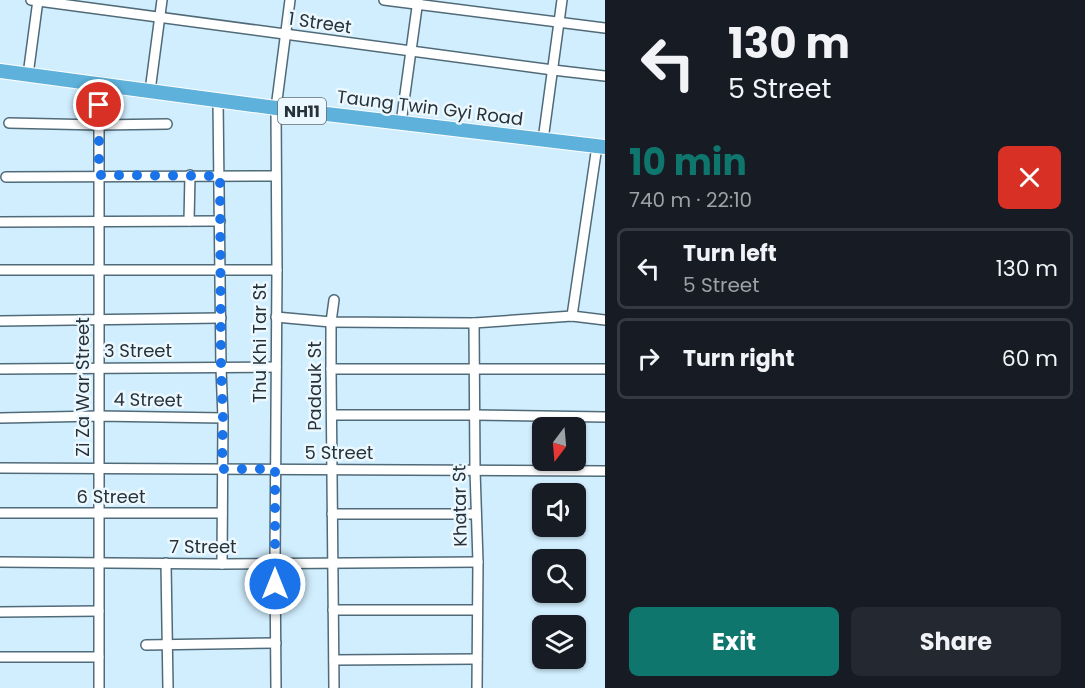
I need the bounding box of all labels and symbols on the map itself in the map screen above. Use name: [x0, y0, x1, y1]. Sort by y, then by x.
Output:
street label: 1 Street: [287, 6, 353, 39]
pin: [73, 79, 124, 130]
street label: Taung Twin Gyi Road: [336, 84, 525, 131]
road number: NH11: [278, 98, 326, 124]
street label: Thu Khi Tar St: [247, 283, 272, 403]
street label: Zi Za War Street: [70, 317, 95, 457]
street label: 3 Street: [104, 338, 172, 363]
street label: Padauk St: [302, 341, 327, 431]
street label: 4 Street: [113, 386, 183, 413]
north arrow: [532, 417, 586, 471]
street label: 5 Street: [305, 440, 373, 465]
street label: Khatar St: [446, 465, 473, 547]
street label: 6 Street: [77, 484, 145, 509]
street label: 7 Street: [169, 534, 237, 559]
position arrow: [243, 552, 307, 616]

